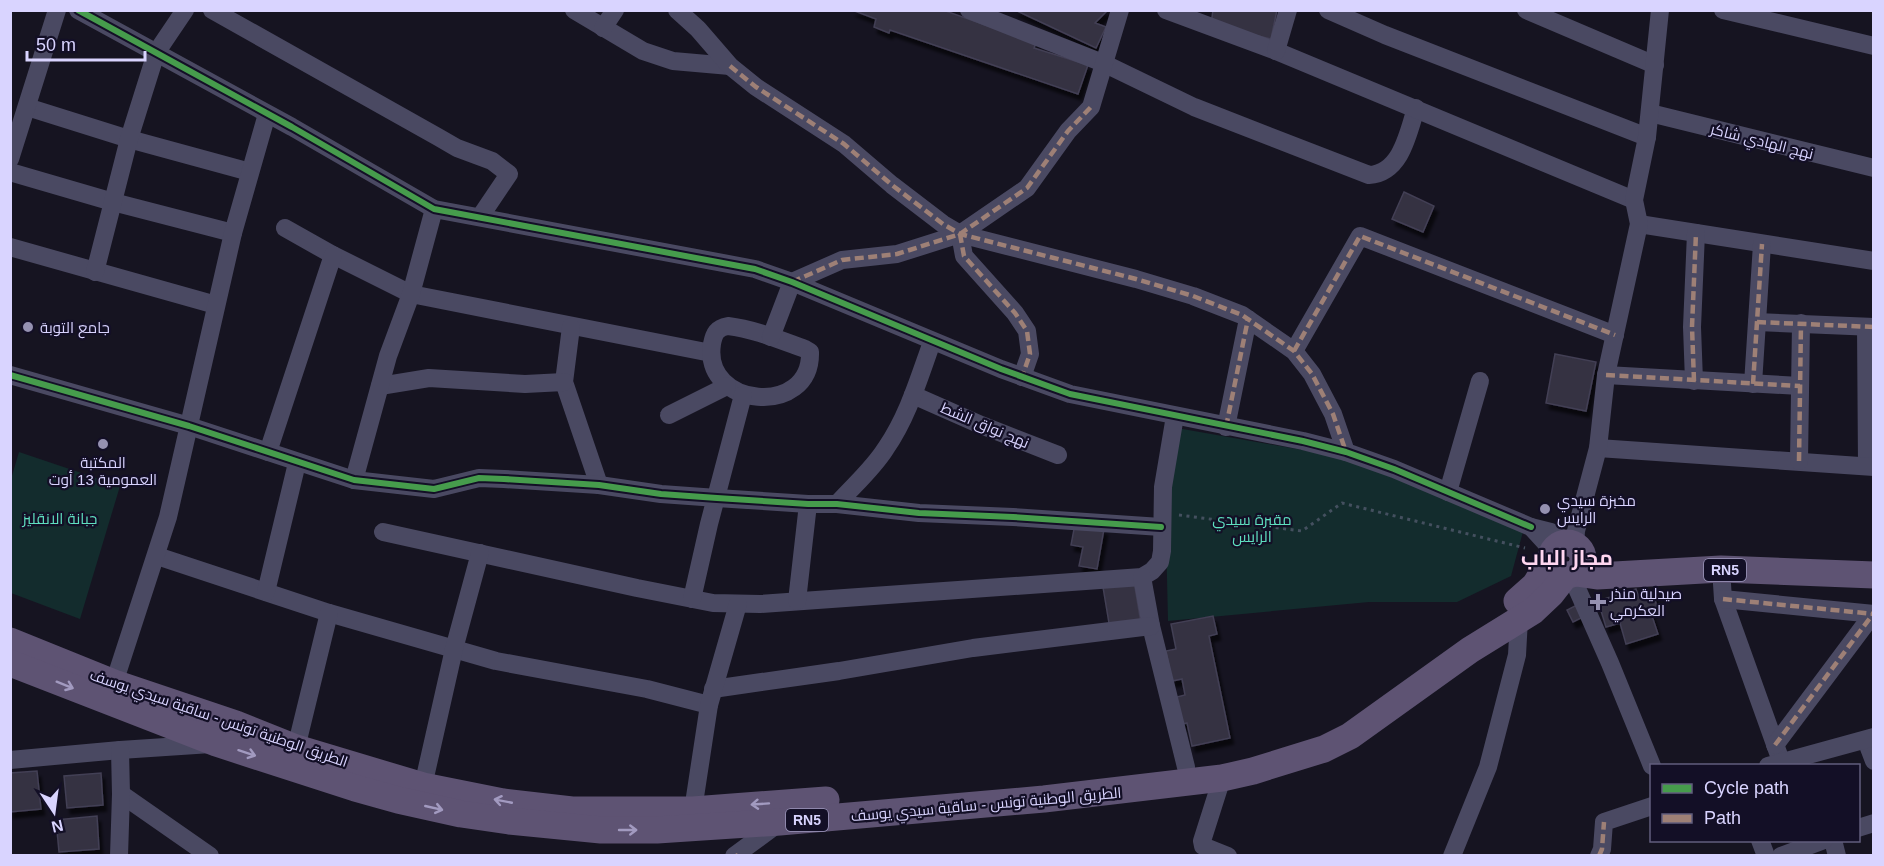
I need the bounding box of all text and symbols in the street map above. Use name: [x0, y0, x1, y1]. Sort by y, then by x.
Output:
scale bar: [27, 24, 146, 62]
text: 50 m: [36, 35, 76, 55]
street label: نهج الهادي شاكر: [1707, 120, 1815, 166]
place label: جامع التوبة: [40, 319, 110, 339]
marker: جامع التوبة: [21, 320, 35, 334]
street label: نهج نواق الشط: [937, 399, 1032, 454]
marker: المكتبة العمومية 13 أوت: [96, 437, 110, 451]
place label: المكتبة العمومية 13 أوت: [49, 454, 157, 489]
place label: مخبزة سيدي الرايس: [1557, 492, 1636, 528]
marker: مخبزة سيدي الرايس: [1538, 502, 1552, 516]
park label: جبانة الانقليز: [22, 510, 97, 528]
park label: مقبرة سيدي الرايس: [1212, 511, 1292, 547]
district label: مجاز الباب: [1521, 546, 1613, 570]
road number: RN5: [1704, 559, 1746, 581]
place label: صيدلية منذر العكرمي: [1609, 585, 1682, 623]
marker: صيدلية منذر العكرمي: [1591, 595, 1605, 609]
street label: الطريق الوطنية تونس - ساقية سيدي يوسف: [87, 666, 350, 774]
one-way arrow: [55, 680, 74, 691]
one-way arrow: [237, 748, 256, 759]
legend: [1650, 764, 1860, 842]
text: Cycle path: [1704, 778, 1789, 798]
north arrow: [24, 782, 84, 842]
street label: الطريق الوطنية تونس - ساقية سيدي يوسف: [850, 784, 1122, 828]
one-way arrow: [493, 795, 513, 806]
one-way arrow: [750, 799, 770, 810]
one-way arrow: [424, 803, 443, 815]
text: Path: [1704, 808, 1741, 828]
road number: RN5: [786, 809, 828, 831]
text: N: [50, 817, 65, 836]
one-way arrow: [617, 824, 637, 836]

